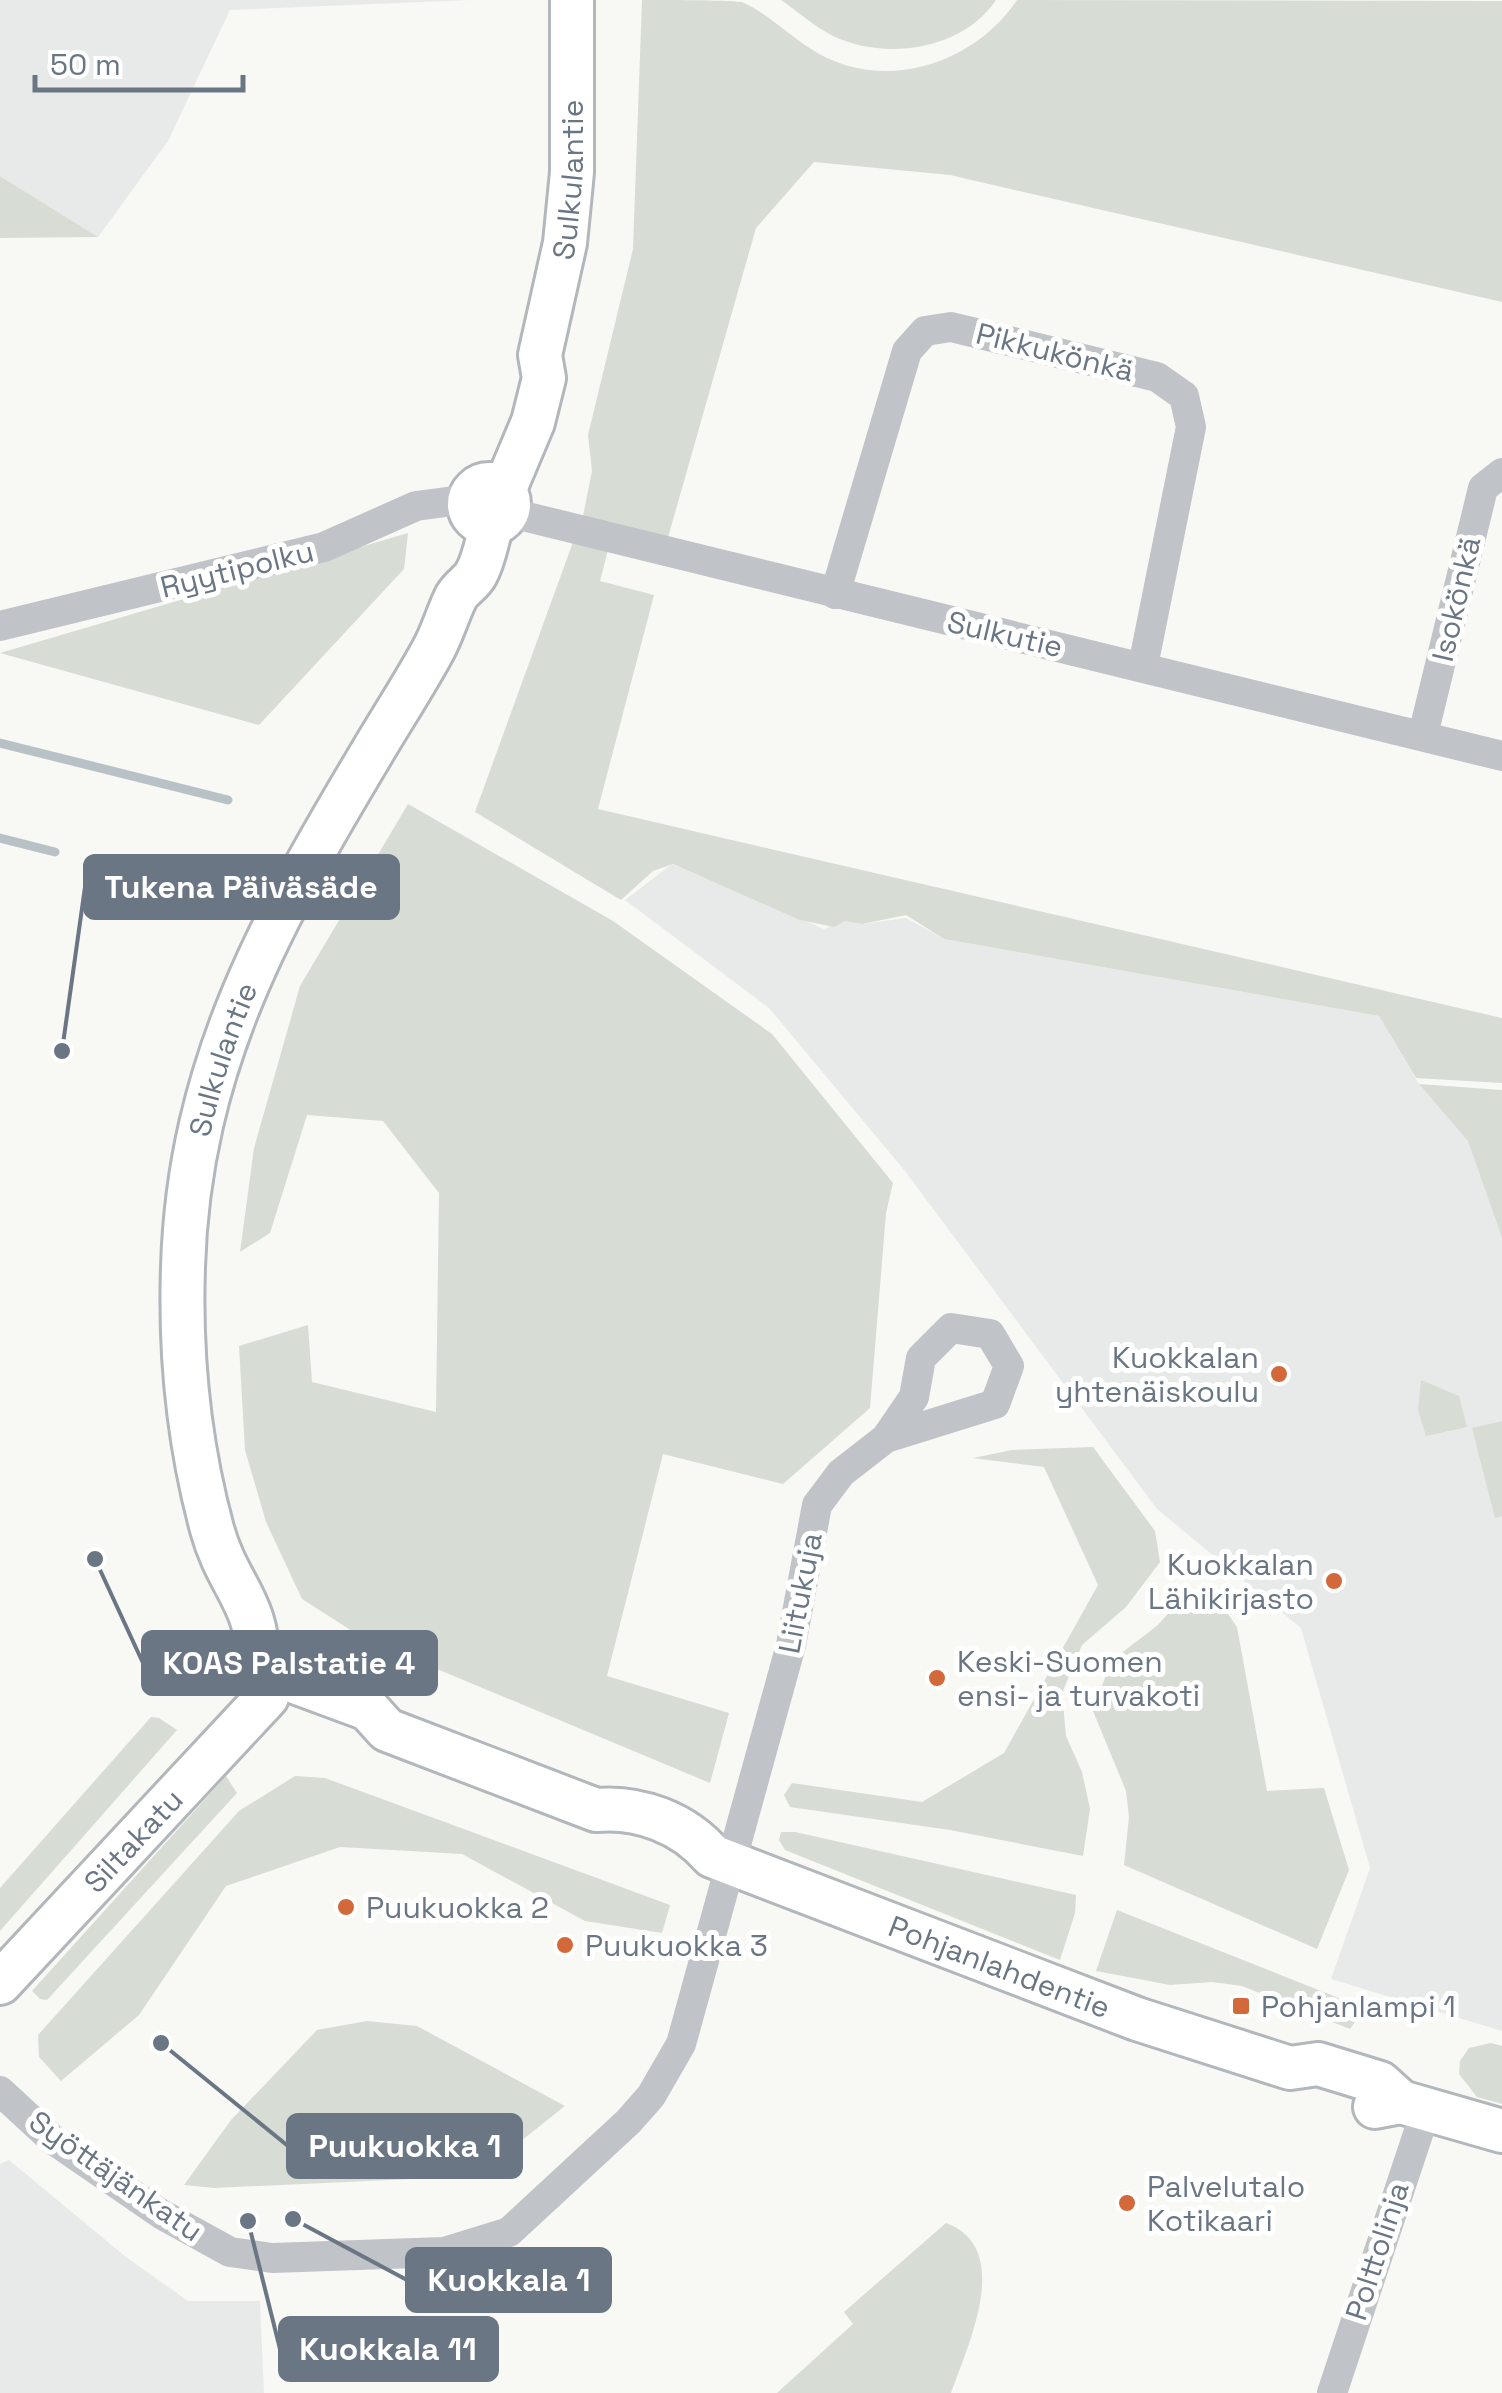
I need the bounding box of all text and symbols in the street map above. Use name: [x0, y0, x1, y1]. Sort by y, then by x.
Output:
scale bar: [35, 30, 242, 92]
text: 50 m: [50, 45, 121, 84]
street label: Sulkulantie: [542, 100, 592, 263]
street label: Pikkukönkä: [972, 314, 1138, 390]
street label: Ryytipolku: [156, 531, 318, 607]
street label: Isokönkä: [1423, 533, 1489, 665]
street label: Sulkutie: [943, 602, 1067, 666]
callout: Tukena Päiväsäde: [85, 856, 398, 918]
text: Tukena Päiväsäde: [104, 867, 378, 907]
street label: Sulkulantie: [180, 976, 266, 1140]
place label: Kuokkalan yhtenäiskoulu: [1055, 1338, 1259, 1411]
marker: Kuokkalan yhtenäiskoulu: [1268, 1363, 1290, 1385]
street label: Liitukuja: [769, 1529, 831, 1657]
place label: Kuokkalan Lähikirjasto: [1148, 1545, 1314, 1618]
marker: Kuokkalan Lähikirjasto: [1323, 1570, 1345, 1592]
callout: KOAS Palstatie 4: [143, 1632, 436, 1694]
place label: Keski-Suomen ensi- ja turvakoti: [957, 1642, 1200, 1715]
text: KOAS Palstatie 4: [163, 1643, 415, 1683]
marker: Keski-Suomen ensi- ja turvakoti: [926, 1667, 948, 1689]
street label: Siltakatu: [75, 1780, 191, 1901]
place label: Puukuokka 2: [366, 1888, 549, 1927]
marker: Puukuokka 2: [335, 1896, 357, 1918]
street label: Pohjanlahdentie: [883, 1906, 1116, 2027]
place label: Puukuokka 3: [585, 1926, 768, 1965]
marker: Puukuokka 3: [554, 1934, 576, 1956]
place label: Pohjanlampi 1: [1261, 1987, 1456, 2026]
marker: Pohjanlampi 1: [1230, 1995, 1252, 2017]
street label: Syöttäjänkatu: [22, 2102, 210, 2250]
callout: Puukuokka 1: [288, 2115, 521, 2177]
text: Puukuokka 1: [309, 2126, 501, 2166]
place label: Palvelutalo Kotikaari: [1147, 2167, 1305, 2240]
street label: Polttolinja: [1336, 2177, 1418, 2325]
marker: Palvelutalo Kotikaari: [1116, 2192, 1138, 2214]
callout: Kuokkala 1: [407, 2249, 610, 2311]
text: Kuokkala 1: [428, 2260, 590, 2300]
callout: Kuokkala 11: [280, 2318, 497, 2380]
text: Kuokkala 11: [299, 2329, 477, 2369]

